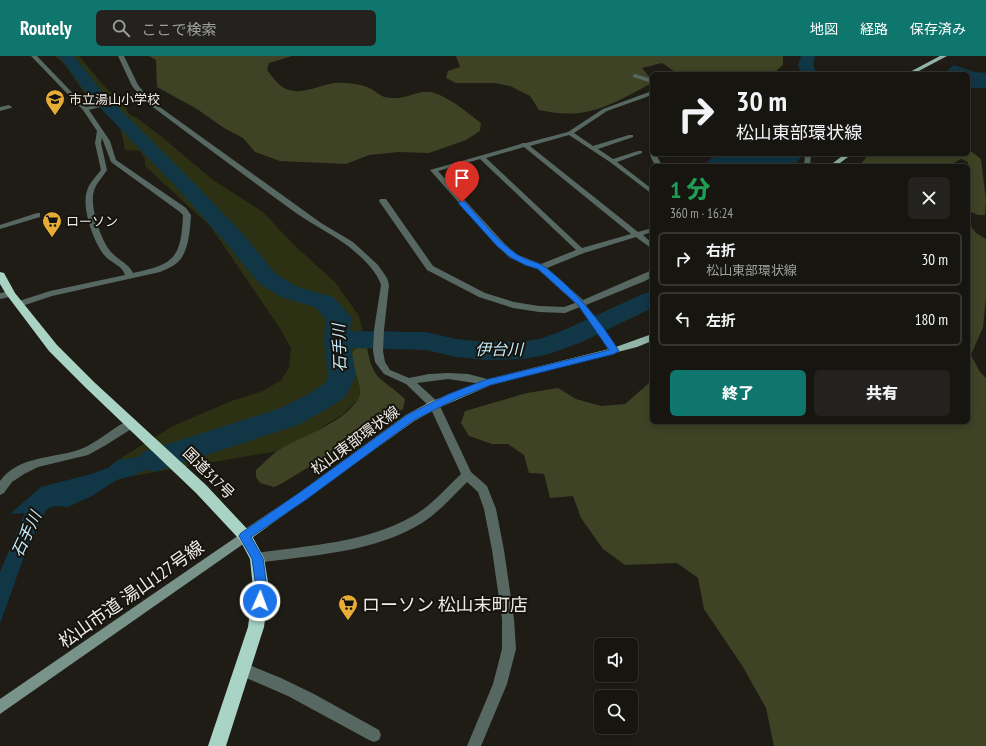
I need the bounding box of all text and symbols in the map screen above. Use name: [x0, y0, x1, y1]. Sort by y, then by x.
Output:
search box: [96, 10, 376, 46]
text: Routely: [20, 16, 72, 40]
icon: search: [110, 17, 132, 39]
text: ここで検索: [142, 20, 217, 39]
text: 地図: [810, 20, 838, 38]
text: 経路: [860, 20, 888, 38]
text: 保存済み: [910, 20, 966, 38]
text: 30 m: [736, 82, 787, 119]
school or university icon: 市立湯山小学校: [44, 88, 66, 116]
icon: right: [670, 88, 722, 140]
place label: 市立湯山小学校: [69, 91, 160, 108]
text: 松山東部環状線: [736, 121, 862, 144]
pin: [445, 161, 479, 202]
icon: arrive: [451, 167, 473, 189]
text: 1 分: [670, 174, 710, 205]
button: close: [908, 177, 950, 219]
text: 360 m · 16:24: [670, 205, 733, 222]
supermarket icon: ローソン: [41, 210, 63, 238]
place label: ローソン: [66, 213, 118, 230]
text: 右折: [706, 241, 736, 260]
icon: right: [672, 248, 694, 270]
text: 30 m: [922, 250, 948, 269]
text: 松山東部環状線: [706, 262, 797, 279]
icon: left: [672, 308, 694, 330]
text: 180 m: [915, 310, 948, 329]
text: 左折: [706, 311, 736, 330]
water label: 石手川: [328, 322, 350, 372]
water label: 伊台川: [475, 339, 525, 359]
button: 終了: [670, 370, 806, 416]
button: 共有: [814, 370, 950, 416]
street label: 松山東部環状線: [307, 401, 403, 479]
street label: 国道317号: [179, 443, 239, 503]
water label: 石手川: [7, 506, 46, 560]
street label: 松山市道 湯山127号線: [54, 535, 208, 653]
position arrow: [239, 580, 281, 622]
supermarket icon: ローソン 松山末町店: [337, 593, 359, 621]
place label: ローソン 松山末町店: [362, 593, 528, 616]
map controls: [594, 638, 638, 734]
button: sound: [594, 638, 638, 682]
button: search: [594, 690, 638, 734]

